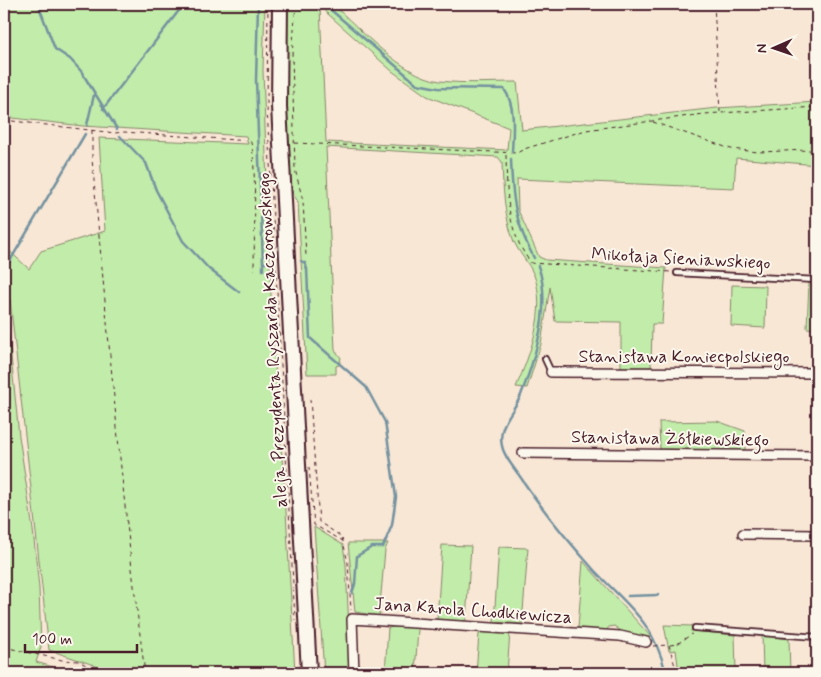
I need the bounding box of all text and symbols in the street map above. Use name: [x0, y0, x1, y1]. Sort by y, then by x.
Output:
north arrow: [748, 22, 798, 72]
text: N: [753, 43, 771, 53]
street label: aleja Prezydenta Ryszarda Kaczorowskiego: [252, 172, 294, 508]
street label: Mikołaja Sieniawskiego: [591, 242, 771, 276]
street label: Stanisława Koniecpolskiego: [579, 345, 790, 370]
street label: Stanisława Żółkiewskiego: [571, 425, 769, 455]
street label: Jana Karola Chodkiewicza: [373, 592, 573, 630]
scale bar: [25, 622, 138, 654]
text: 100 m: [32, 630, 72, 650]

